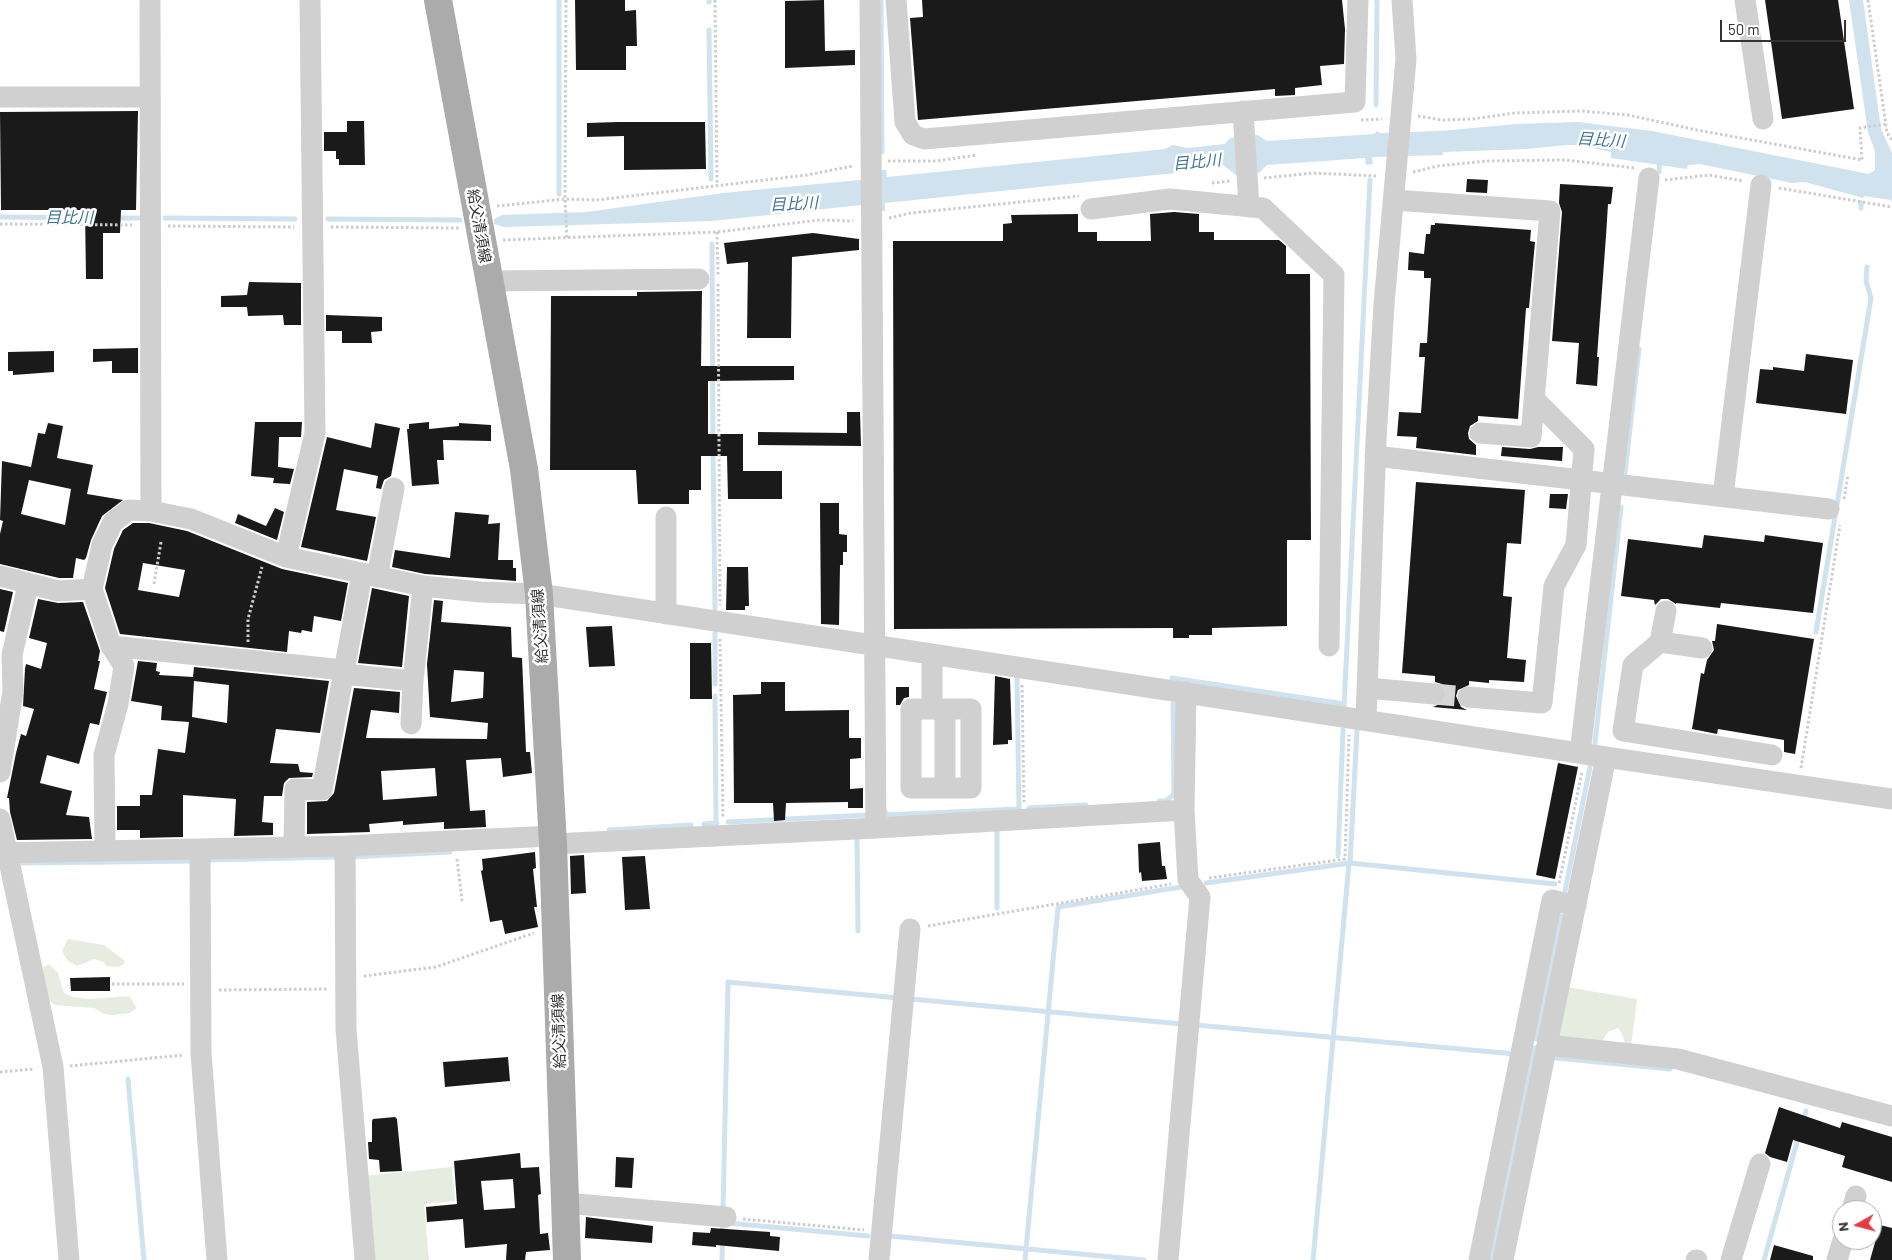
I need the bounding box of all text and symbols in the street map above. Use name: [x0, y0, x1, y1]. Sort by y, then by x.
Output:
scale bar: [1722, 10, 1848, 42]
text: 50 m: [1728, 20, 1760, 38]
water label: 目比川: [1576, 129, 1626, 151]
water label: 目比川: [1172, 150, 1222, 174]
street label: 給父清須線: [464, 188, 494, 264]
water label: 目比川: [770, 193, 818, 215]
water label: 目比川: [45, 208, 93, 228]
street label: 給父清須線: [528, 588, 552, 664]
street label: 給父清須線: [549, 993, 569, 1069]
north arrow: [1832, 1200, 1882, 1250]
text: N: [1834, 1221, 1852, 1232]

